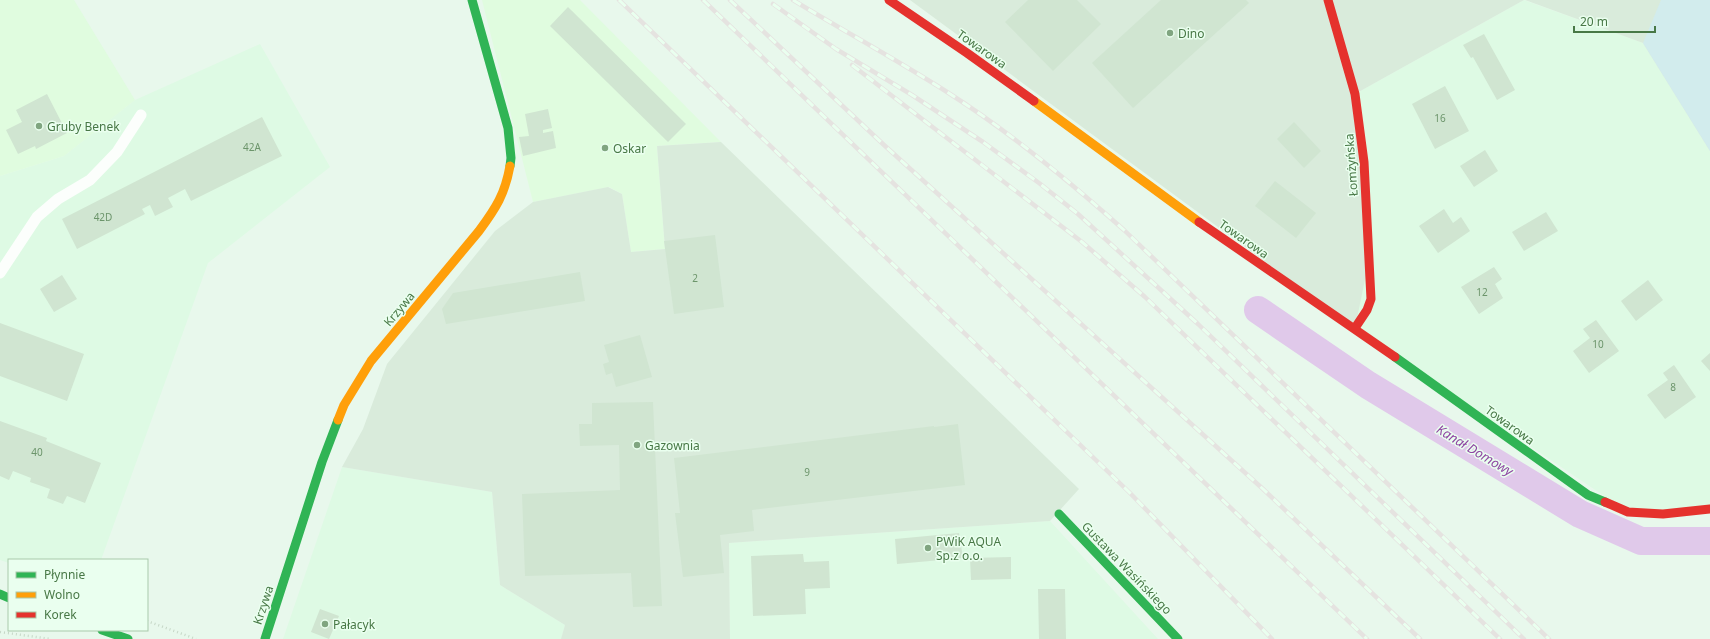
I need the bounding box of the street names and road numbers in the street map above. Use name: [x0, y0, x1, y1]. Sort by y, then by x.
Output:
street label: Towarowa: [954, 26, 1010, 72]
street label: Łomżyńska: [1340, 133, 1362, 197]
street label: Towarowa: [1216, 216, 1272, 262]
street label: Krzywa: [380, 288, 418, 330]
street label: Towarowa: [1482, 401, 1538, 449]
street label: Gustawa Wasińskiego: [1078, 518, 1176, 618]
street label: Krzywa: [249, 583, 277, 627]

